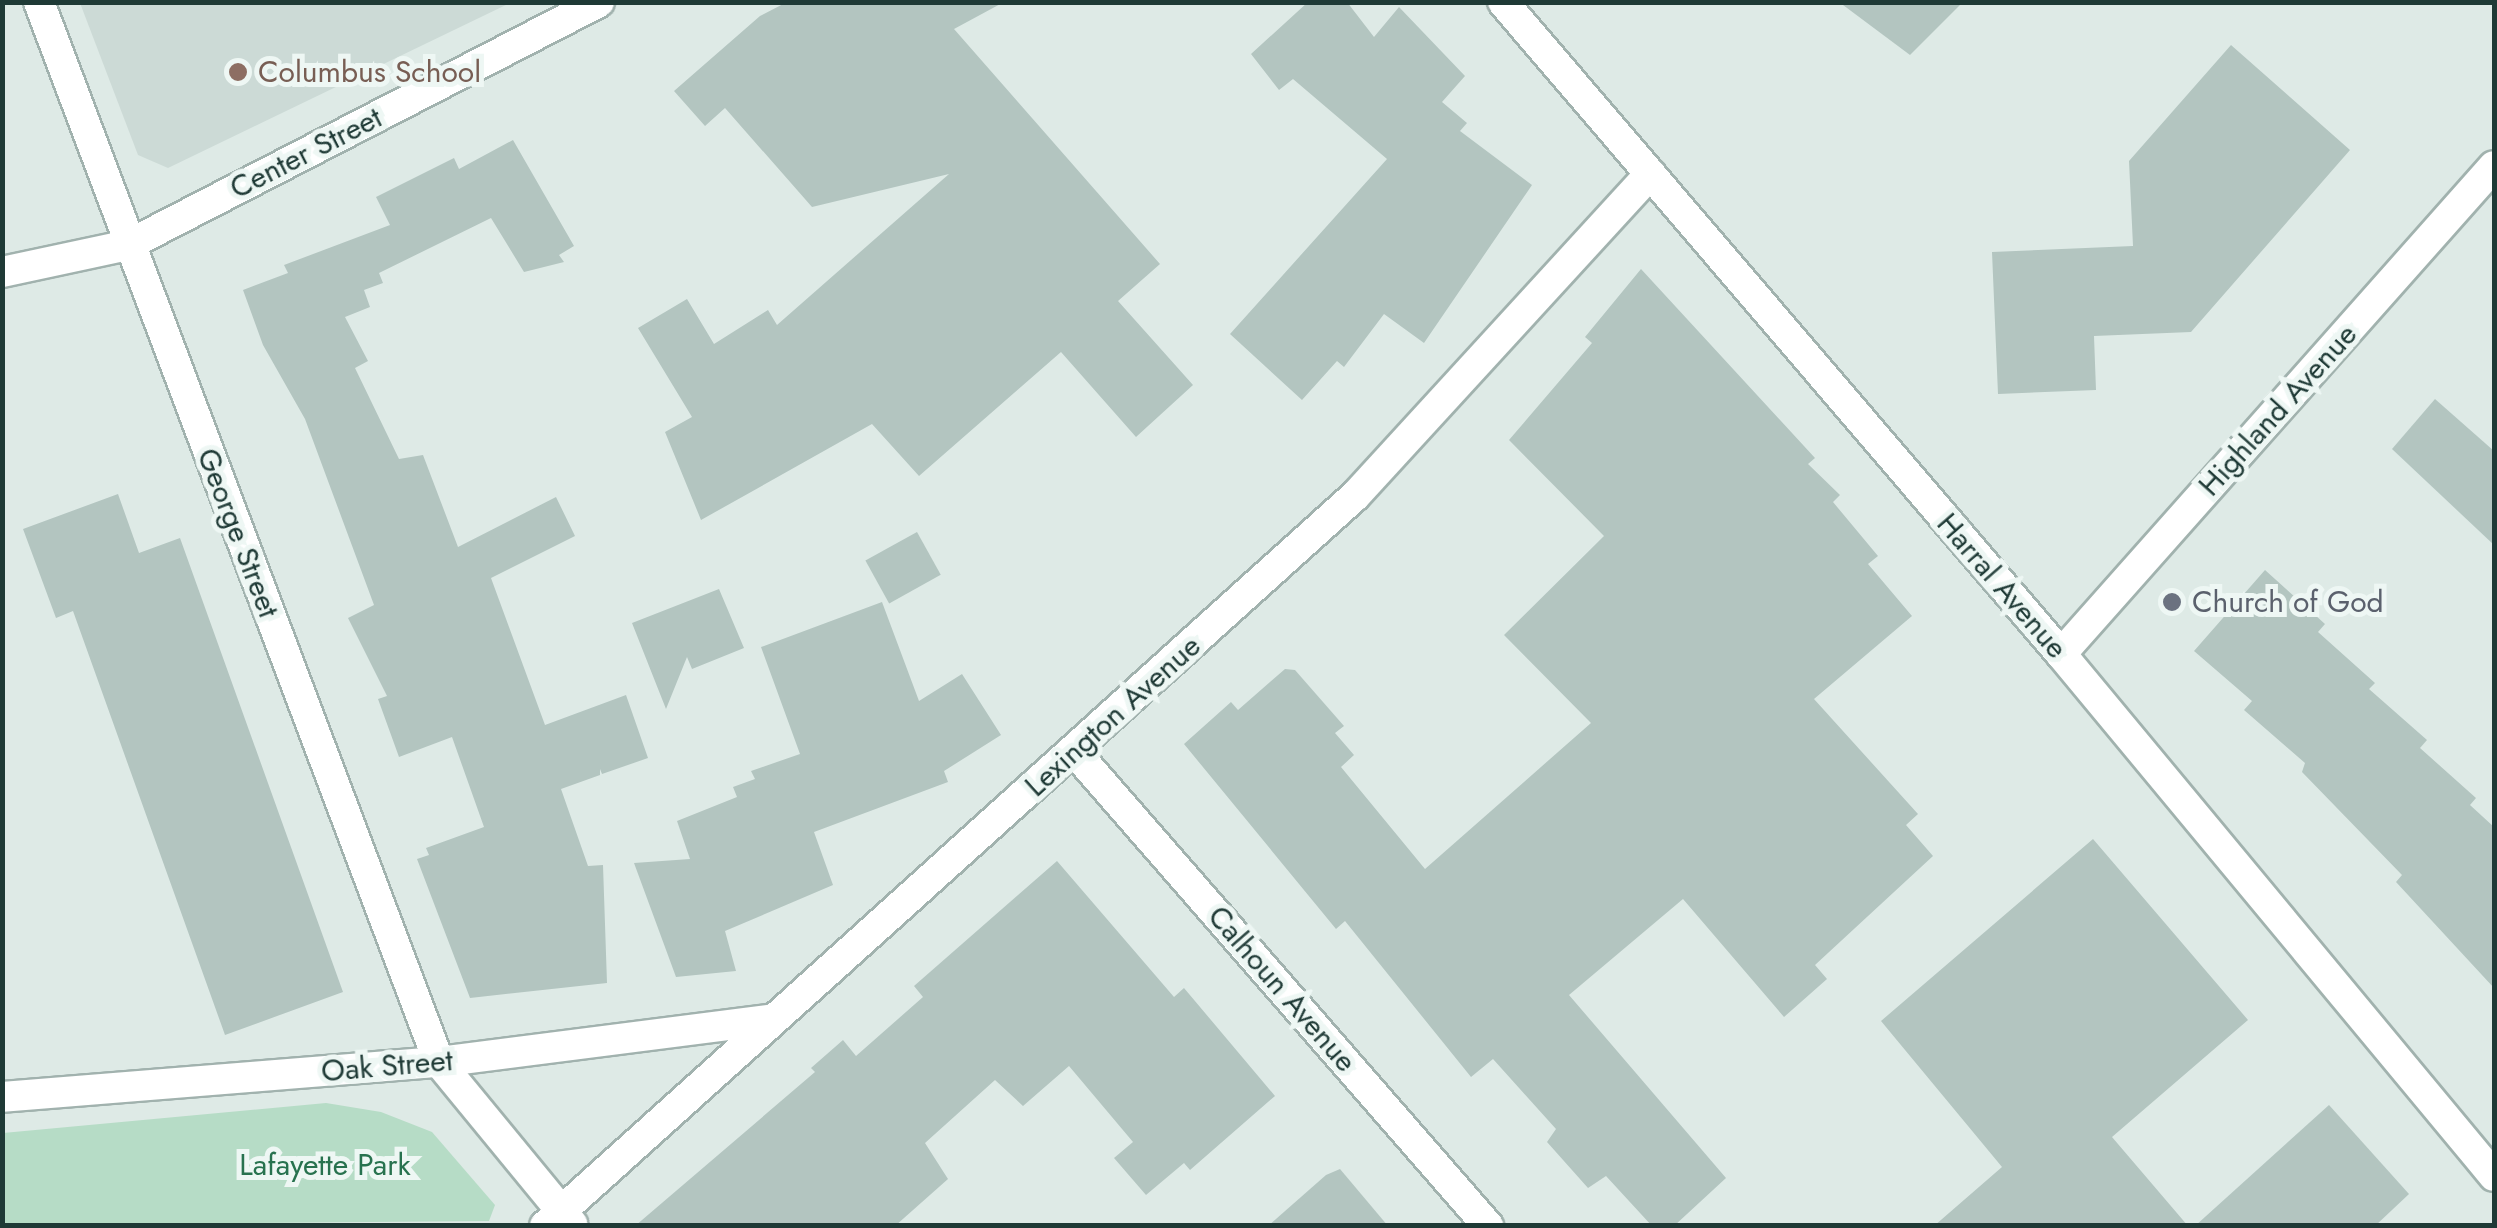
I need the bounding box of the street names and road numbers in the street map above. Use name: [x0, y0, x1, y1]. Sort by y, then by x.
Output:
street label: Center Street: [224, 99, 388, 207]
street label: Highland Avenue: [2191, 317, 2365, 503]
street label: George Street: [189, 443, 287, 623]
street label: Harral Avenue: [1929, 506, 2075, 666]
street label: Lexington Avenue: [1018, 628, 1208, 804]
street label: Calhoun Avenue: [1200, 899, 1364, 1079]
street label: Oak Street: [320, 1042, 454, 1090]

